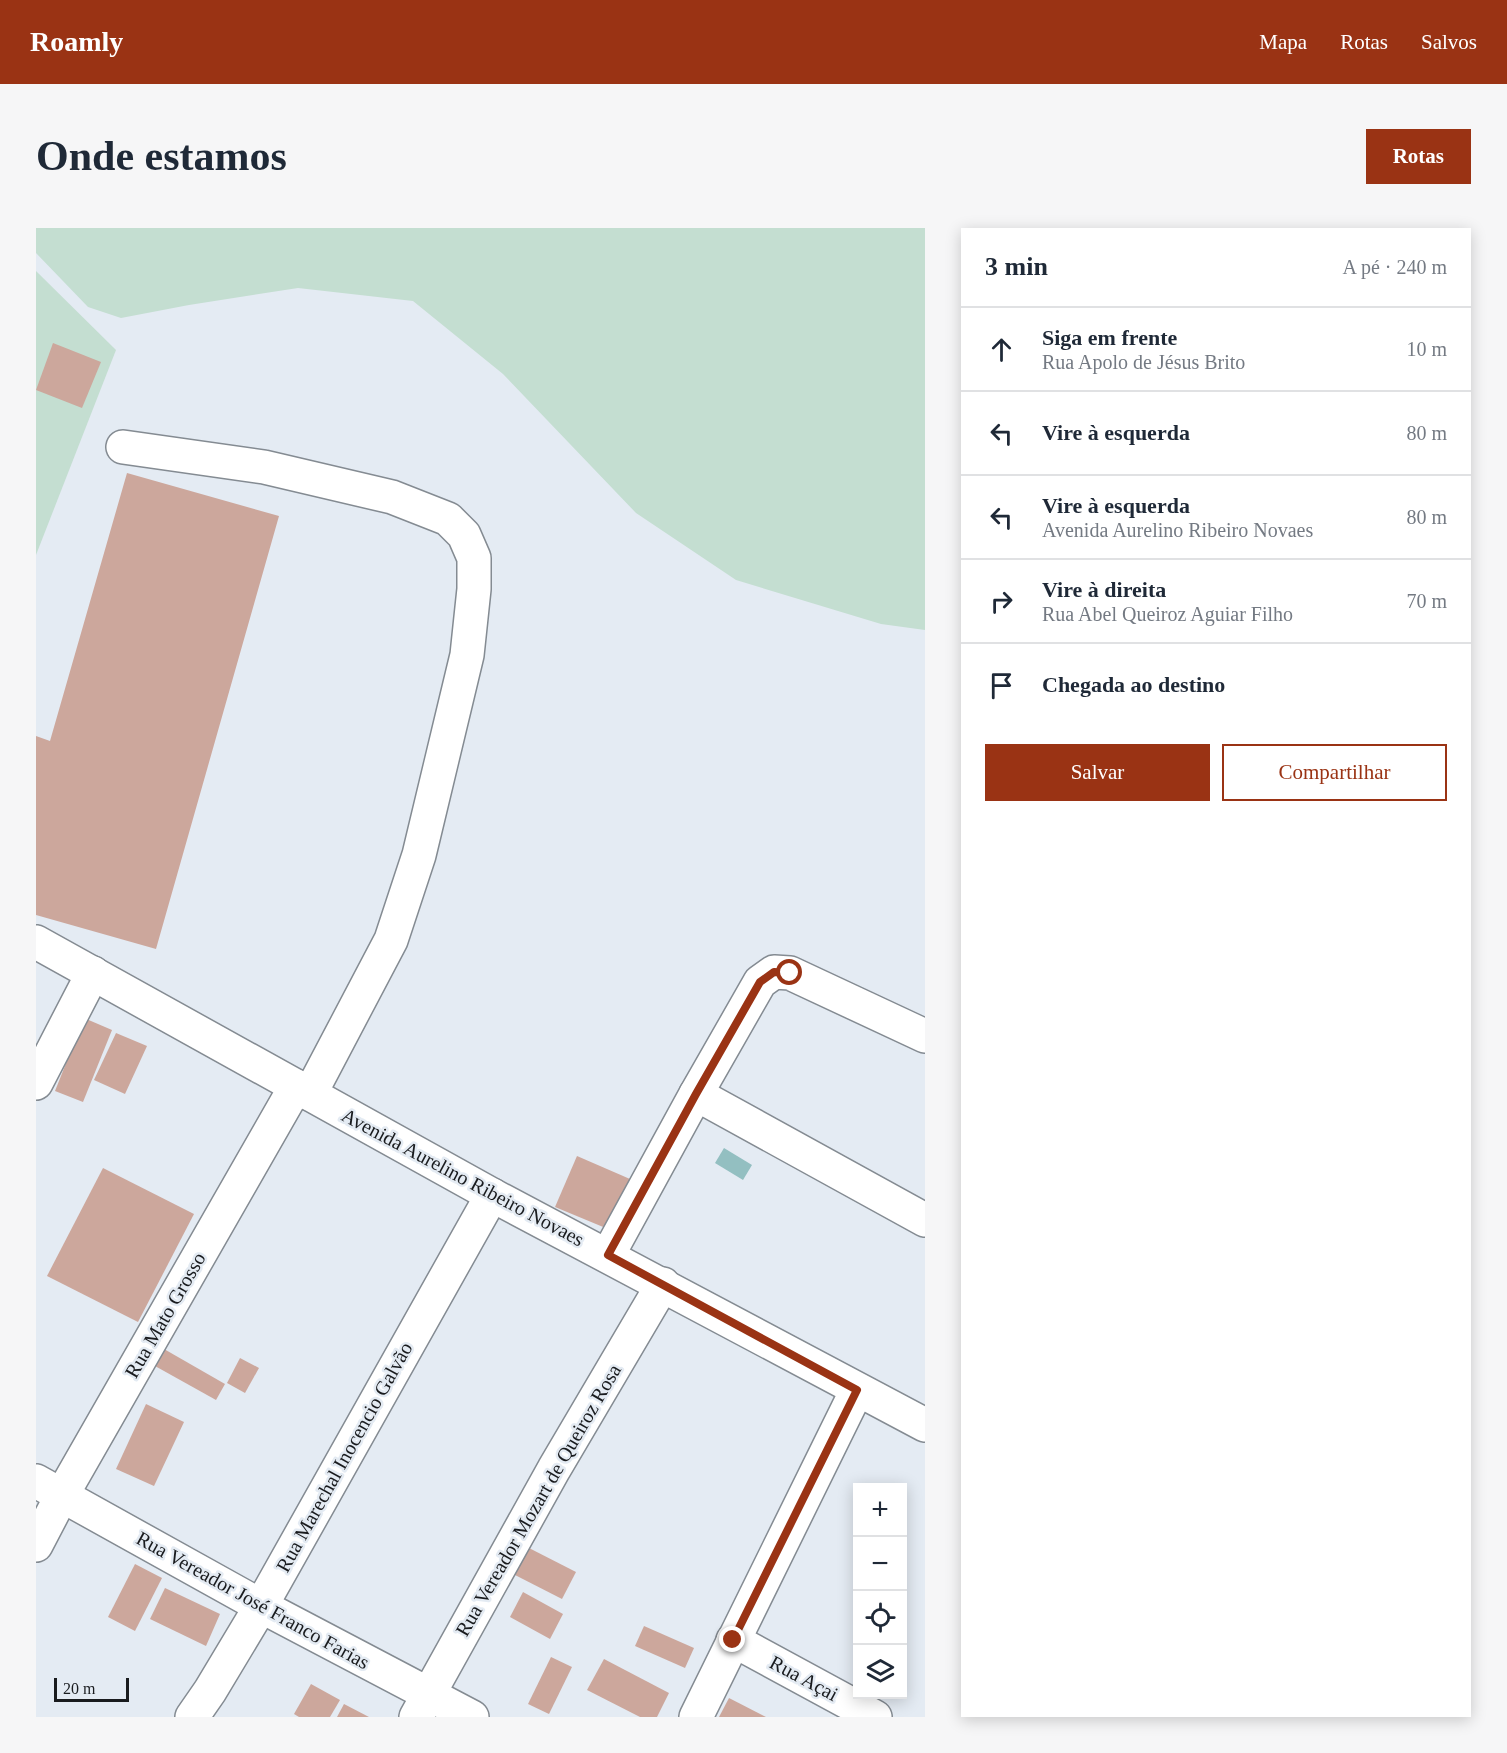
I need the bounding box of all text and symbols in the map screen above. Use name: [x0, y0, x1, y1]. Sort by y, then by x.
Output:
text: Roamly: [30, 26, 123, 57]
text: Mapa: [1259, 30, 1307, 54]
text: Rotas: [1340, 30, 1388, 54]
text: Salvos: [1421, 30, 1477, 54]
button: Rotas: [1366, 129, 1471, 184]
text: Onde estamos: [36, 133, 287, 179]
text: 3 min: [985, 252, 1048, 281]
text: A pé · 240 m: [1343, 256, 1447, 278]
text: Siga em frente: [1042, 325, 1177, 350]
icon: ahead: [985, 333, 1018, 366]
text: 10 m: [1406, 338, 1447, 360]
text: Rua Apolo de Jésus Brito: [1042, 351, 1245, 373]
icon: left: [985, 417, 1018, 450]
text: Vire à esquerda: [1042, 420, 1190, 445]
text: 80 m: [1406, 422, 1447, 444]
text: Vire à esquerda: [1042, 493, 1190, 518]
icon: left: [985, 501, 1018, 534]
text: 80 m: [1406, 506, 1447, 528]
text: Avenida Aurelino Ribeiro Novaes: [1042, 519, 1313, 541]
text: Vire à direita: [1042, 577, 1166, 602]
icon: right: [985, 585, 1018, 618]
text: 70 m: [1406, 590, 1447, 612]
text: Rua Abel Queiroz Aguiar Filho: [1042, 603, 1293, 625]
icon: arrive: [985, 669, 1018, 702]
text: Chegada ao destino: [1042, 672, 1225, 697]
button: Salvar: [985, 744, 1210, 801]
button: Compartilhar: [1222, 744, 1447, 801]
route start: [776, 959, 802, 985]
street label: Avenida Aurelino Ribeiro Novaes: [338, 1104, 588, 1250]
street label: Rua Mato Grosso: [120, 1248, 210, 1382]
street label: Rua Marechal Inocencio Galvão: [272, 1338, 416, 1576]
street label: Rua Vereador Mozart de Queiroz Rosa: [451, 1360, 625, 1640]
map controls: [853, 1483, 907, 1699]
button: +: [853, 1483, 907, 1537]
street label: Rua Vereador José Franco Farias: [133, 1527, 373, 1673]
button: −: [853, 1537, 907, 1591]
button: locate: [853, 1591, 907, 1645]
route end: [719, 1626, 745, 1652]
button: layers: [853, 1645, 907, 1699]
street label: Rua Açai: [766, 1651, 842, 1706]
scale bar: [54, 1675, 129, 1702]
text: 20 m: [63, 1680, 95, 1697]

